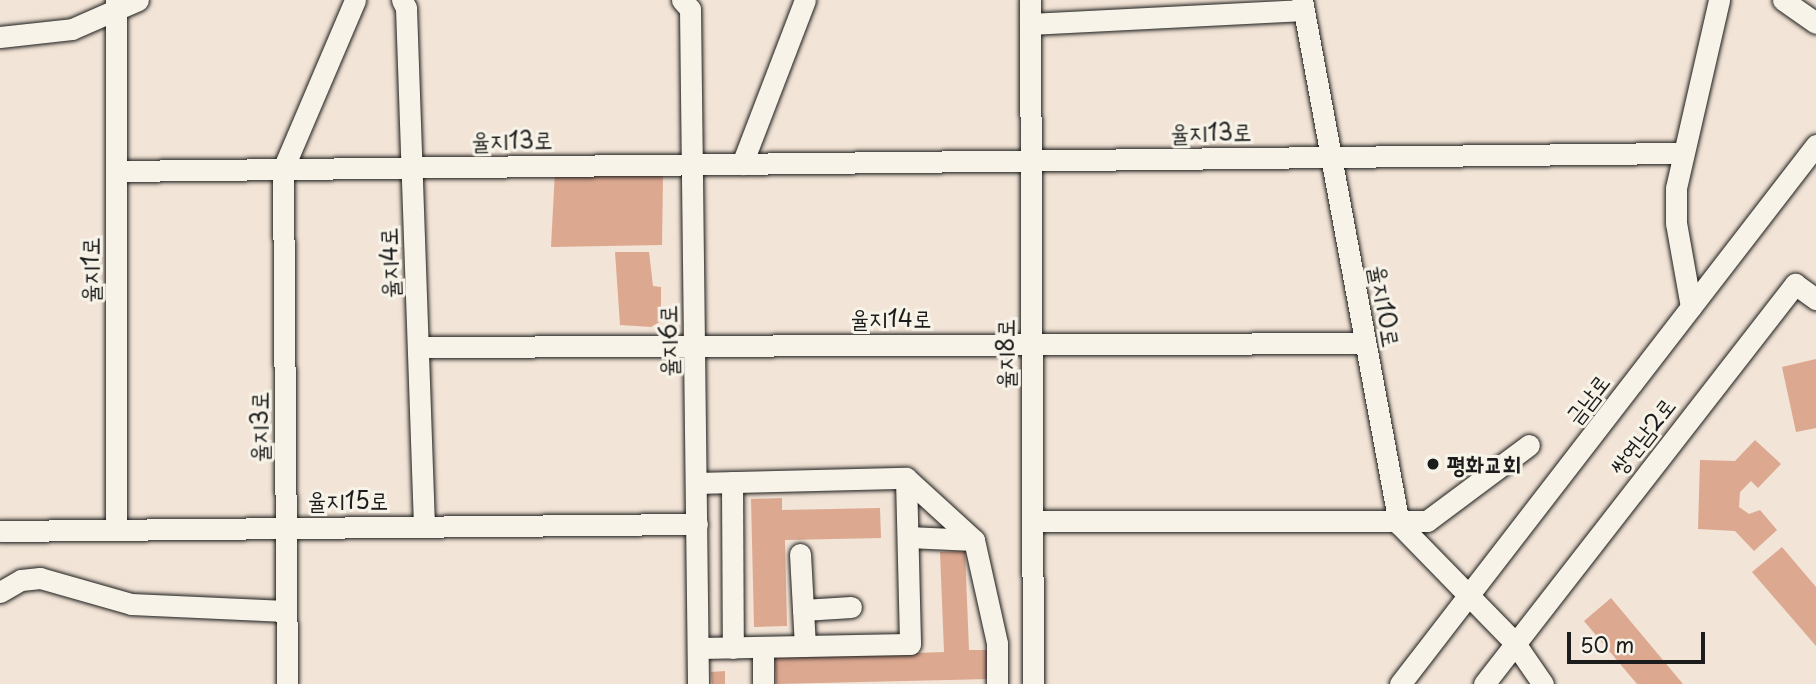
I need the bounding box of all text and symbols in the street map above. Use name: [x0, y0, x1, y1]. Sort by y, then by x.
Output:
street label: 율지13로: [1170, 117, 1252, 147]
street label: 율지13로: [471, 125, 553, 155]
street label: 율지4로: [374, 227, 404, 299]
street label: 율지1로: [76, 237, 104, 303]
street label: 율지10로: [1364, 263, 1406, 349]
street label: 율지14로: [850, 304, 932, 332]
street label: 율지6로: [654, 305, 682, 377]
street label: 율지8로: [991, 319, 1019, 389]
street label: 금남로: [1559, 369, 1615, 429]
street label: 율지3로: [245, 392, 273, 462]
street label: 쌍연남2로: [1603, 392, 1681, 480]
place label: 평화교회: [1447, 450, 1521, 478]
marker: 평화교회: [1425, 456, 1441, 472]
street label: 율지15로: [308, 486, 388, 514]
scale bar: [1571, 618, 1709, 662]
text: 50 m: [1580, 628, 1634, 660]

